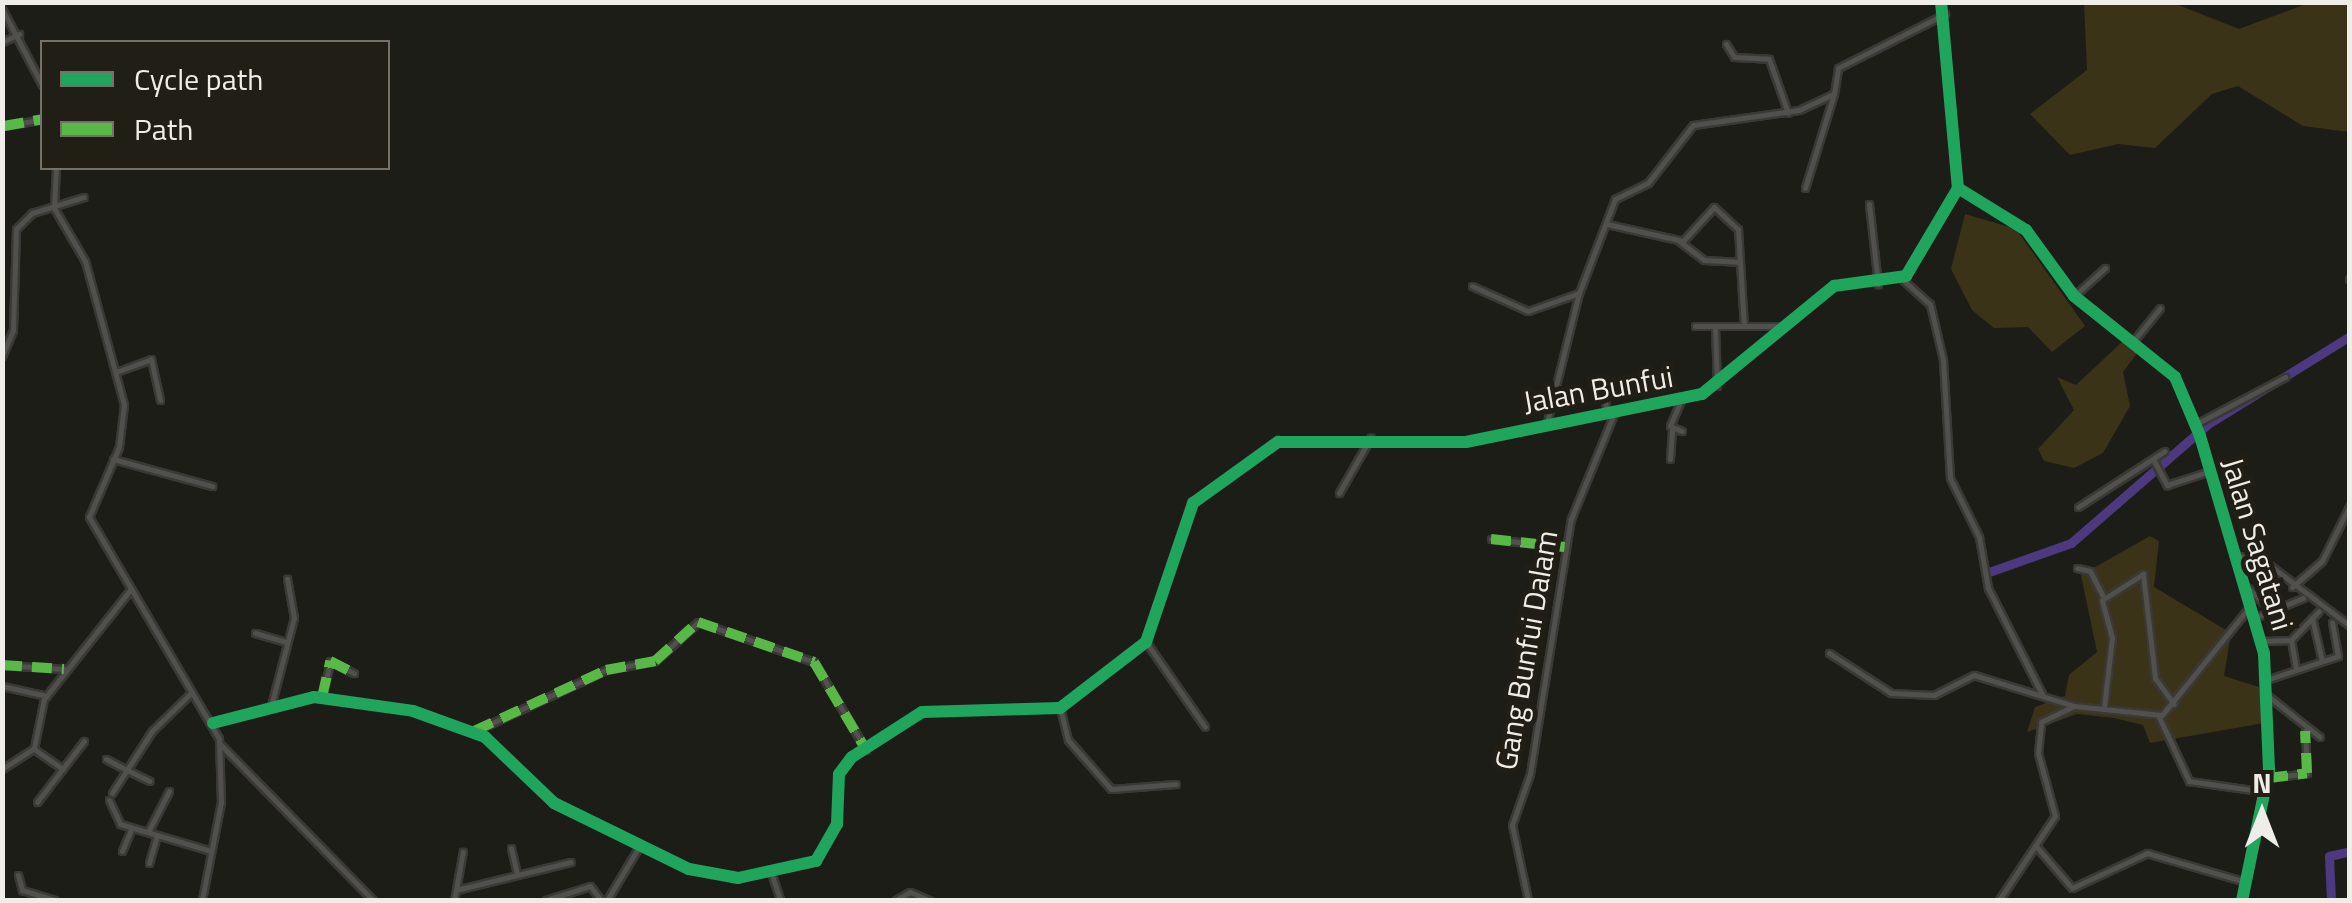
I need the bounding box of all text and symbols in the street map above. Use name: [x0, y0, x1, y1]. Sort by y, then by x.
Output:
legend: [40, 40, 390, 170]
text: Cycle path: [134, 56, 263, 102]
text: Path: [134, 106, 193, 152]
street label: Jalan Bunfui: [1520, 358, 1676, 420]
street label: Jalan Sagatani: [2215, 453, 2301, 635]
street label: Gang Bunfui Dalam: [1487, 527, 1565, 773]
text: N: [2252, 761, 2272, 804]
north arrow: [2212, 763, 2312, 863]

